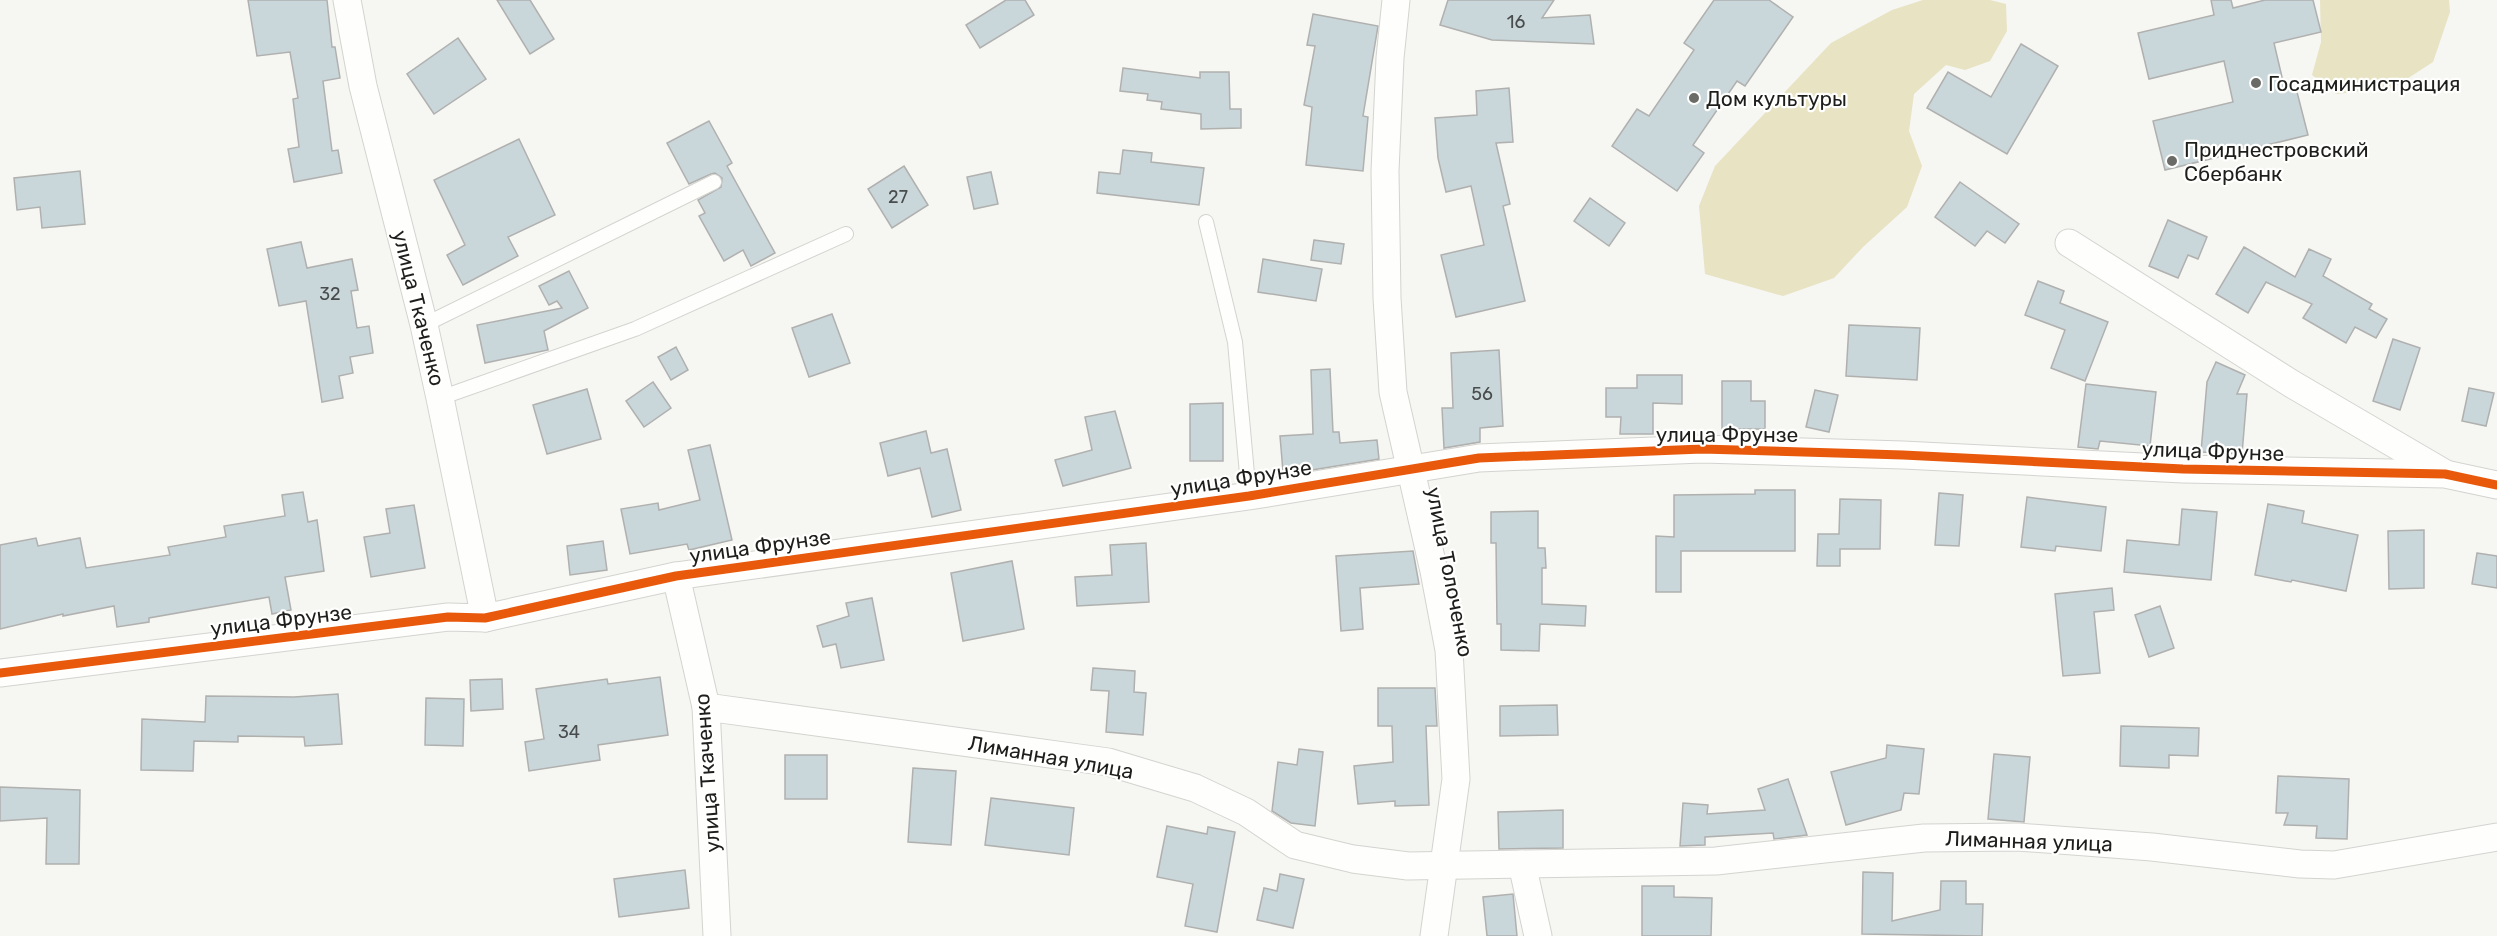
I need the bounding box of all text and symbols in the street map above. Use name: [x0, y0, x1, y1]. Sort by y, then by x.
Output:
house number: 16: [1507, 11, 1525, 33]
place label: Госадминистрация: [2268, 71, 2461, 96]
marker: Госадминистрация: [2249, 76, 2263, 90]
place label: Дом культуры: [1706, 86, 1847, 111]
marker: Дом культуры: [1687, 91, 1701, 105]
place label: Приднестровский Сбербанк: [2184, 137, 2369, 186]
marker: Приднестровский Сбербанк: [2165, 154, 2179, 168]
house number: 27: [888, 186, 908, 208]
street label: улица Ткаченко: [388, 228, 450, 388]
house number: 32: [319, 283, 341, 305]
house number: 56: [1471, 383, 1493, 405]
street label: улица Фрунзе: [1656, 422, 1798, 447]
street label: улица Фрунзе: [2141, 436, 2285, 466]
street label: улица Фрунзе: [1169, 455, 1313, 501]
street label: улица Толоченко: [1421, 485, 1479, 659]
street label: улица Фрунзе: [688, 524, 832, 568]
street label: улица Фрунзе: [209, 599, 353, 641]
street label: улица Ткаченко: [689, 693, 725, 853]
house number: 34: [558, 721, 580, 743]
street label: Лиманная улица: [966, 730, 1136, 784]
street label: Лиманная улица: [1945, 826, 2113, 856]

